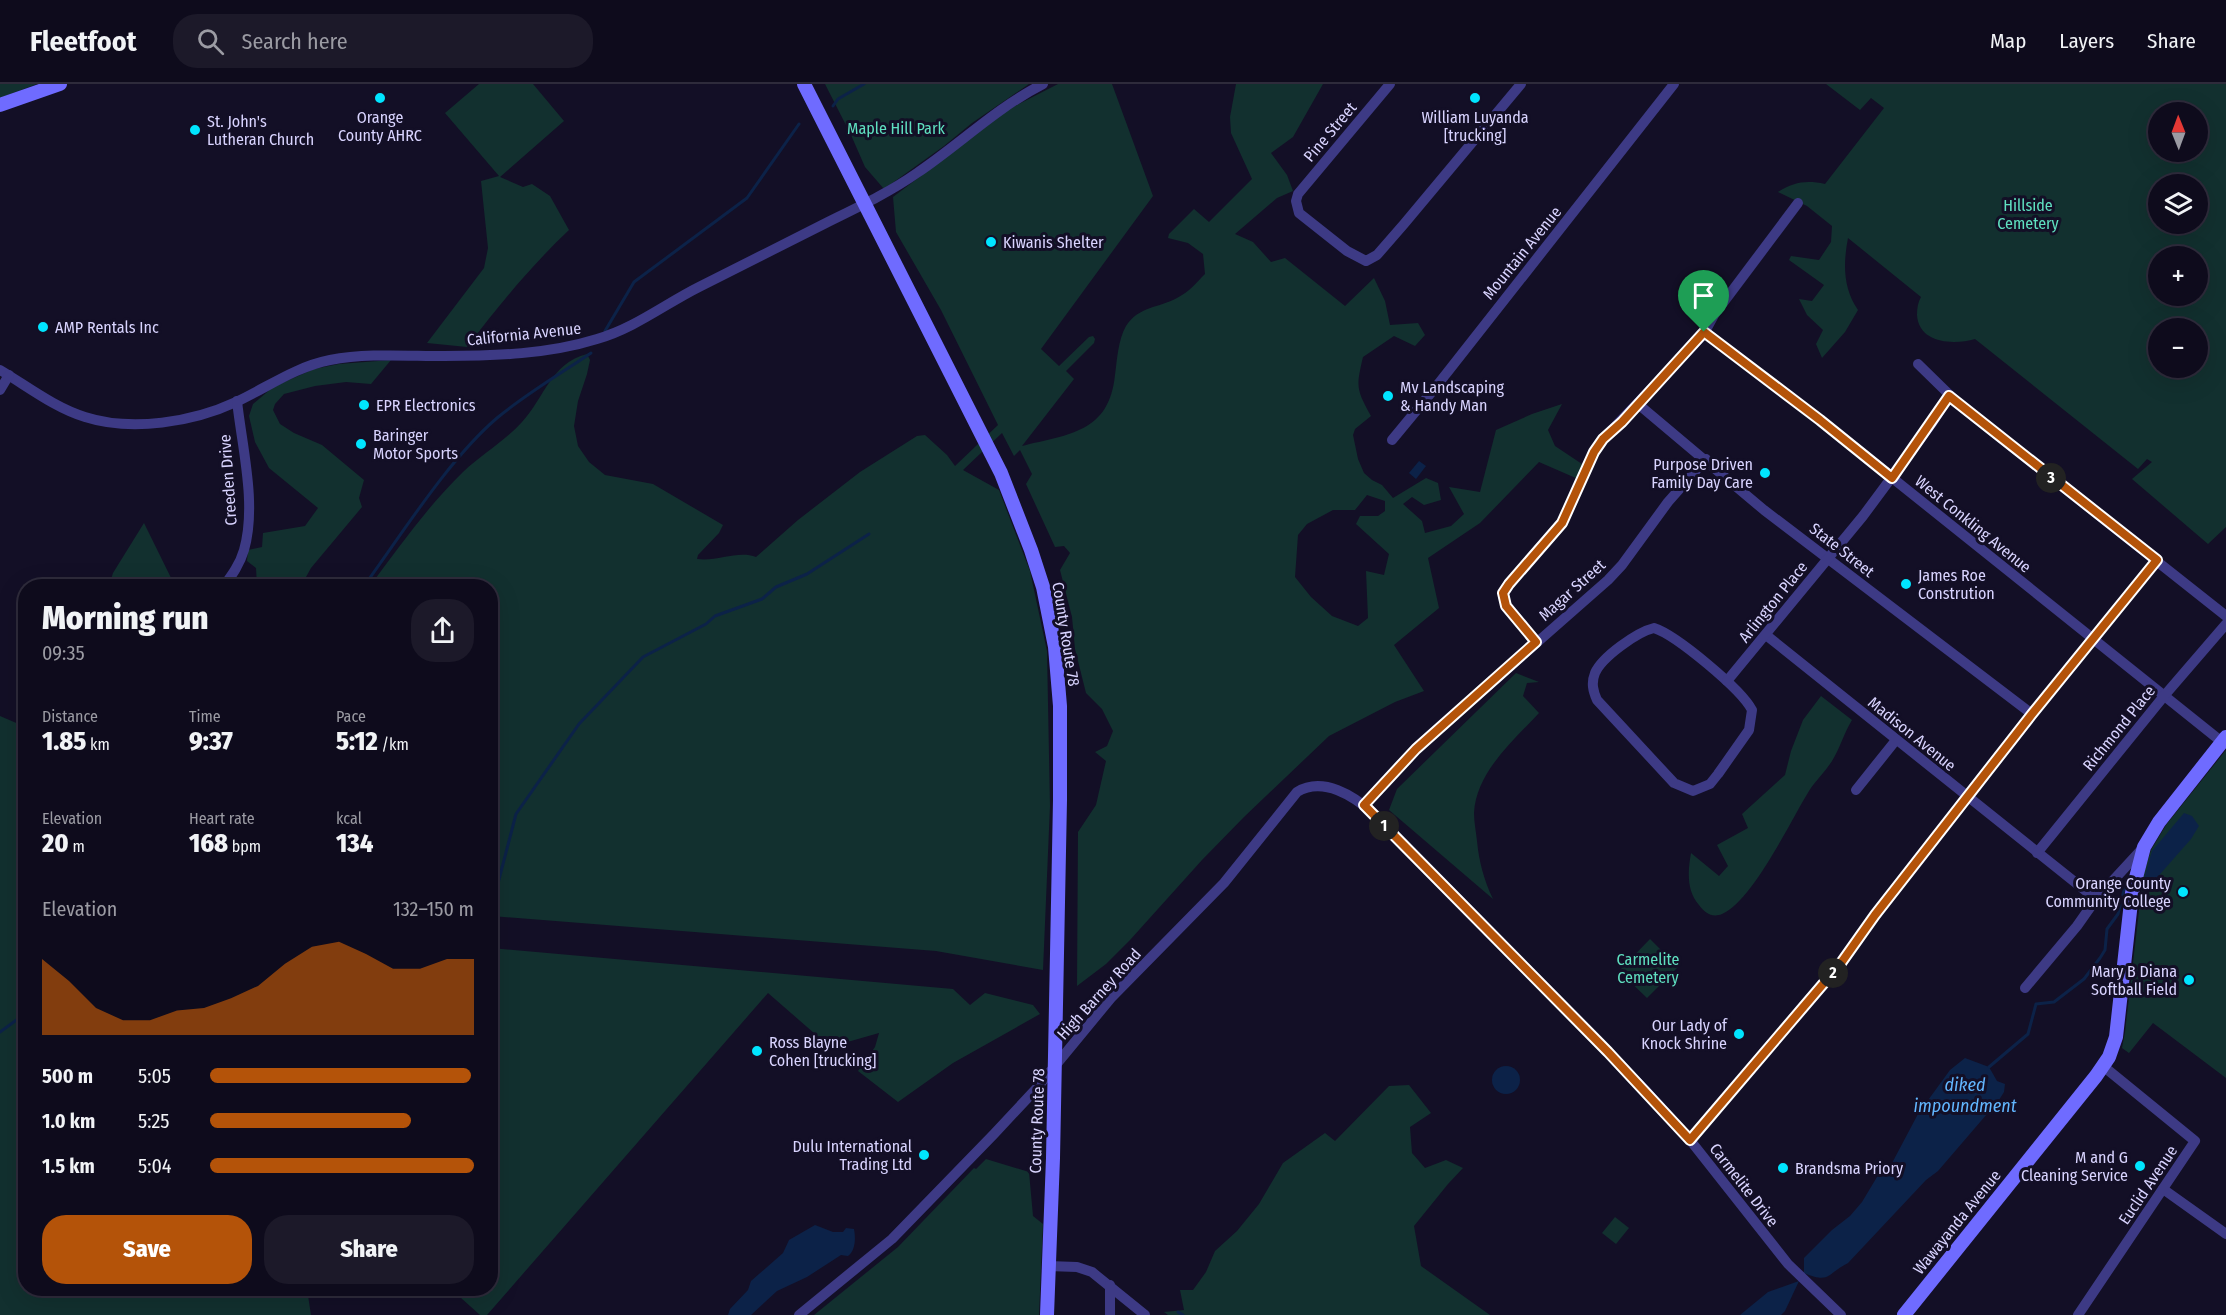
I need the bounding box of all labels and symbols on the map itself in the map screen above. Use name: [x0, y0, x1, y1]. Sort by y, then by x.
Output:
marker: Orange County AHRC: [373, 91, 387, 105]
marker: William Luyanda [trucking]: [1468, 91, 1482, 105]
street label: Pine Street: [1300, 98, 1361, 166]
north arrow: [2148, 102, 2208, 162]
place label: Orange County AHRC: [338, 108, 422, 145]
place label: William Luyanda [trucking]: [1421, 108, 1529, 145]
place label: St. John's Lutheran Church: [207, 112, 314, 149]
park label: Maple Hill Park: [847, 119, 945, 138]
marker: St. John's Lutheran Church: [188, 123, 202, 137]
park label: Hillside Cemetery: [1997, 196, 2060, 233]
street label: Mountain Avenue: [1479, 203, 1565, 303]
place label: Kiwanis Shelter: [1003, 233, 1104, 252]
marker: Kiwanis Shelter: [984, 235, 998, 249]
pin: [1678, 270, 1729, 332]
place label: AMP Rentals Inc: [55, 318, 159, 337]
street label: California Avenue: [466, 319, 582, 349]
marker: AMP Rentals Inc: [36, 320, 50, 334]
place label: Mv Landscaping & Handy Man: [1400, 378, 1504, 415]
marker: Mv Landscaping & Handy Man: [1381, 389, 1395, 403]
place label: EPR Electronics: [376, 396, 476, 415]
marker: EPR Electronics: [357, 398, 371, 412]
place label: Baringer Motor Sports: [373, 426, 458, 463]
street label: Creeden Drive: [215, 434, 241, 526]
marker: Baringer Motor Sports: [354, 437, 368, 451]
place label: Purpose Driven Family Day Care: [1651, 455, 1753, 492]
pin: 3: [2036, 463, 2066, 493]
marker: Purpose Driven Family Day Care: [1758, 466, 1772, 480]
street label: West Conkling Avenue: [1911, 471, 2035, 577]
street label: State Street: [1806, 519, 1879, 582]
street label: Magar Street: [1535, 555, 1610, 625]
street label: Arlington Place: [1735, 558, 1811, 646]
place label: James Roe Constrution: [1918, 566, 1995, 603]
marker: James Roe Constrution: [1899, 577, 1913, 591]
street label: County Route 78: [1048, 581, 1084, 687]
street label: Richmond Place: [2079, 681, 2159, 774]
street label: Madison Avenue: [1864, 693, 1960, 775]
pin: 1: [1369, 811, 1399, 841]
place label: Orange County Community College: [2046, 874, 2172, 911]
marker: Orange County Community College: [2176, 885, 2190, 899]
street label: High Barney Road: [1053, 945, 1145, 1043]
park label: Carmelite Cemetery: [1617, 950, 1680, 987]
pin: 2: [1818, 958, 1848, 988]
place label: Mary B Diana Softball Field: [2091, 962, 2177, 999]
marker: Mary B Diana Softball Field: [2182, 973, 2196, 987]
place label: Our Lady of Knock Shrine: [1641, 1016, 1728, 1053]
marker: Our Lady of Knock Shrine: [1732, 1027, 1746, 1041]
place label: Ross Blayne Cohen [trucking]: [769, 1033, 876, 1070]
marker: Ross Blayne Cohen [trucking]: [750, 1044, 764, 1058]
street label: County Route 78: [1026, 1068, 1048, 1174]
water label: diked impoundment: [1913, 1074, 2017, 1117]
place label: Dulu International Trading Ltd: [793, 1137, 912, 1174]
street label: Carmelite Drive: [1706, 1140, 1782, 1230]
street label: Euclid Avenue: [2115, 1142, 2181, 1228]
marker: Dulu International Trading Ltd: [917, 1148, 931, 1162]
place label: M and G Cleaning Service: [2021, 1148, 2128, 1185]
place label: Brandsma Priory: [1795, 1159, 1904, 1178]
marker: M and G Cleaning Service: [2133, 1159, 2147, 1173]
marker: Brandsma Priory: [1776, 1161, 1790, 1175]
street label: Wawayanda Avenue: [1909, 1166, 2005, 1278]

